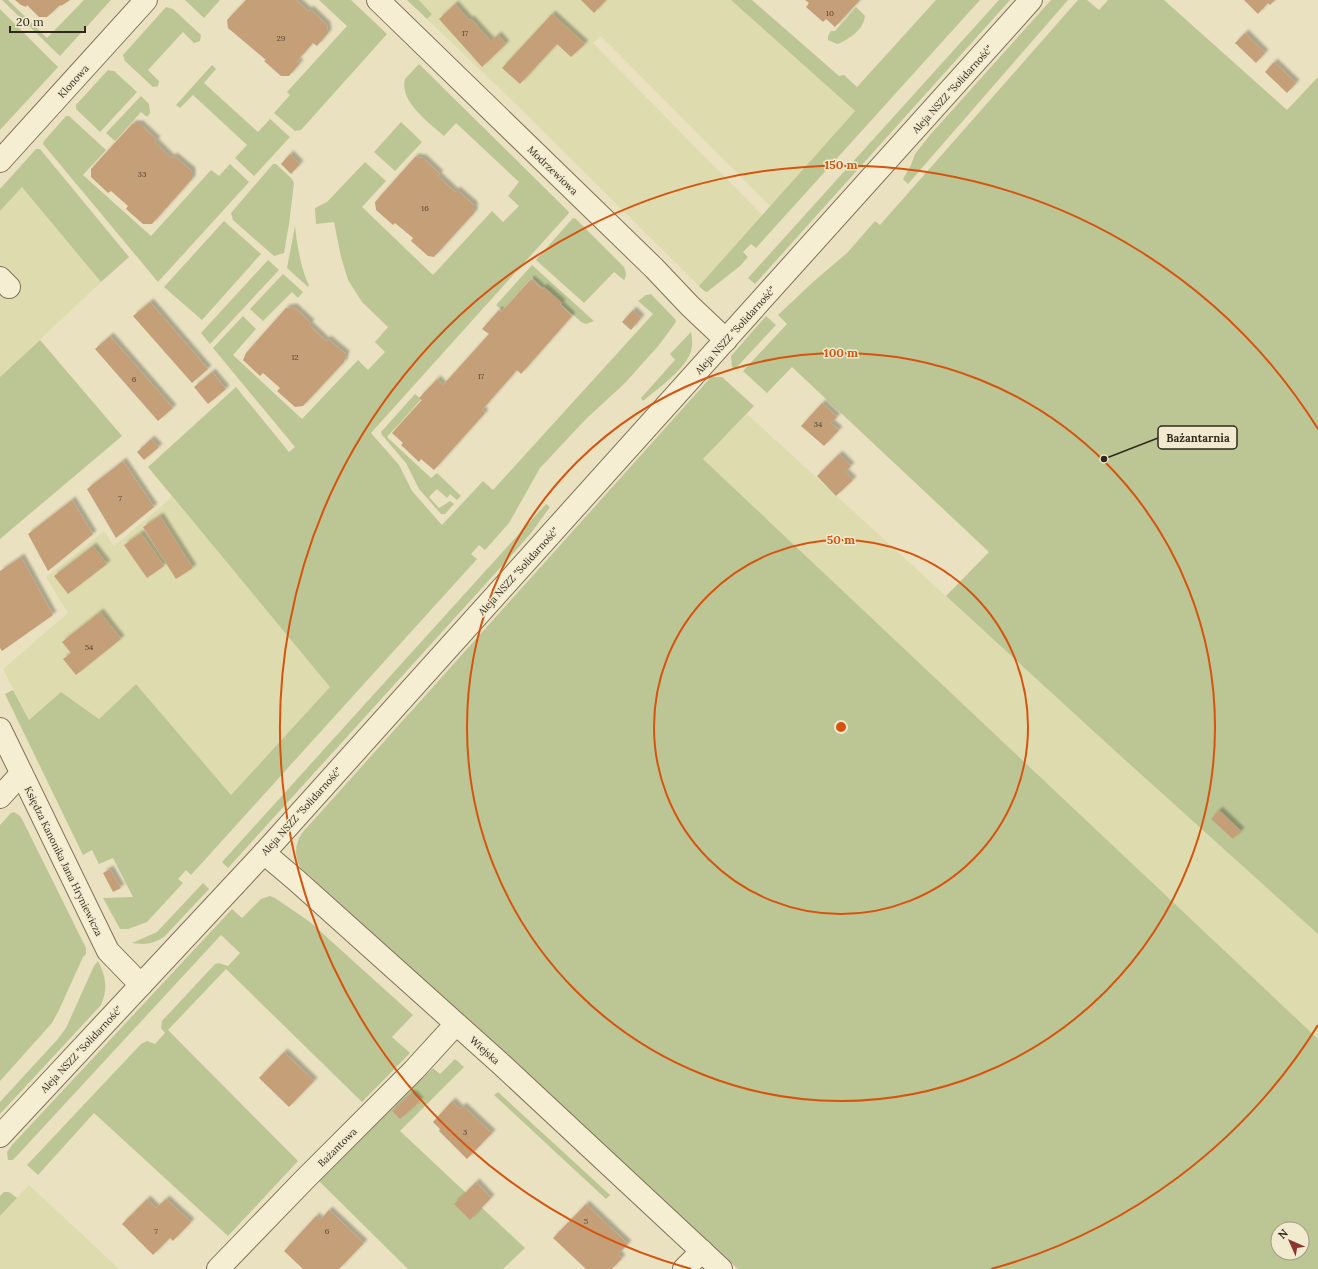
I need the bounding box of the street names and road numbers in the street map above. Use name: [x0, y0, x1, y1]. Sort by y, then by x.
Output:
street label: Aleja NSZZ "Solidarność": [909, 43, 995, 137]
street label: Klonowa: [55, 62, 92, 101]
street label: Modrzewiowa: [525, 143, 581, 198]
street label: Aleja NSZZ "Solidarność": [692, 284, 778, 378]
street label: Aleja NSZZ "Solidarność": [475, 525, 561, 619]
street label: Aleja NSZZ "Solidarność": [258, 765, 344, 859]
street label: Księdza Kanonika Jana Hryniewicza: [21, 784, 106, 938]
street label: Aleja NSZZ "Solidarność": [37, 1003, 125, 1096]
street label: Wiejska: [467, 1034, 502, 1067]
street label: Bażantowa: [315, 1125, 360, 1170]

